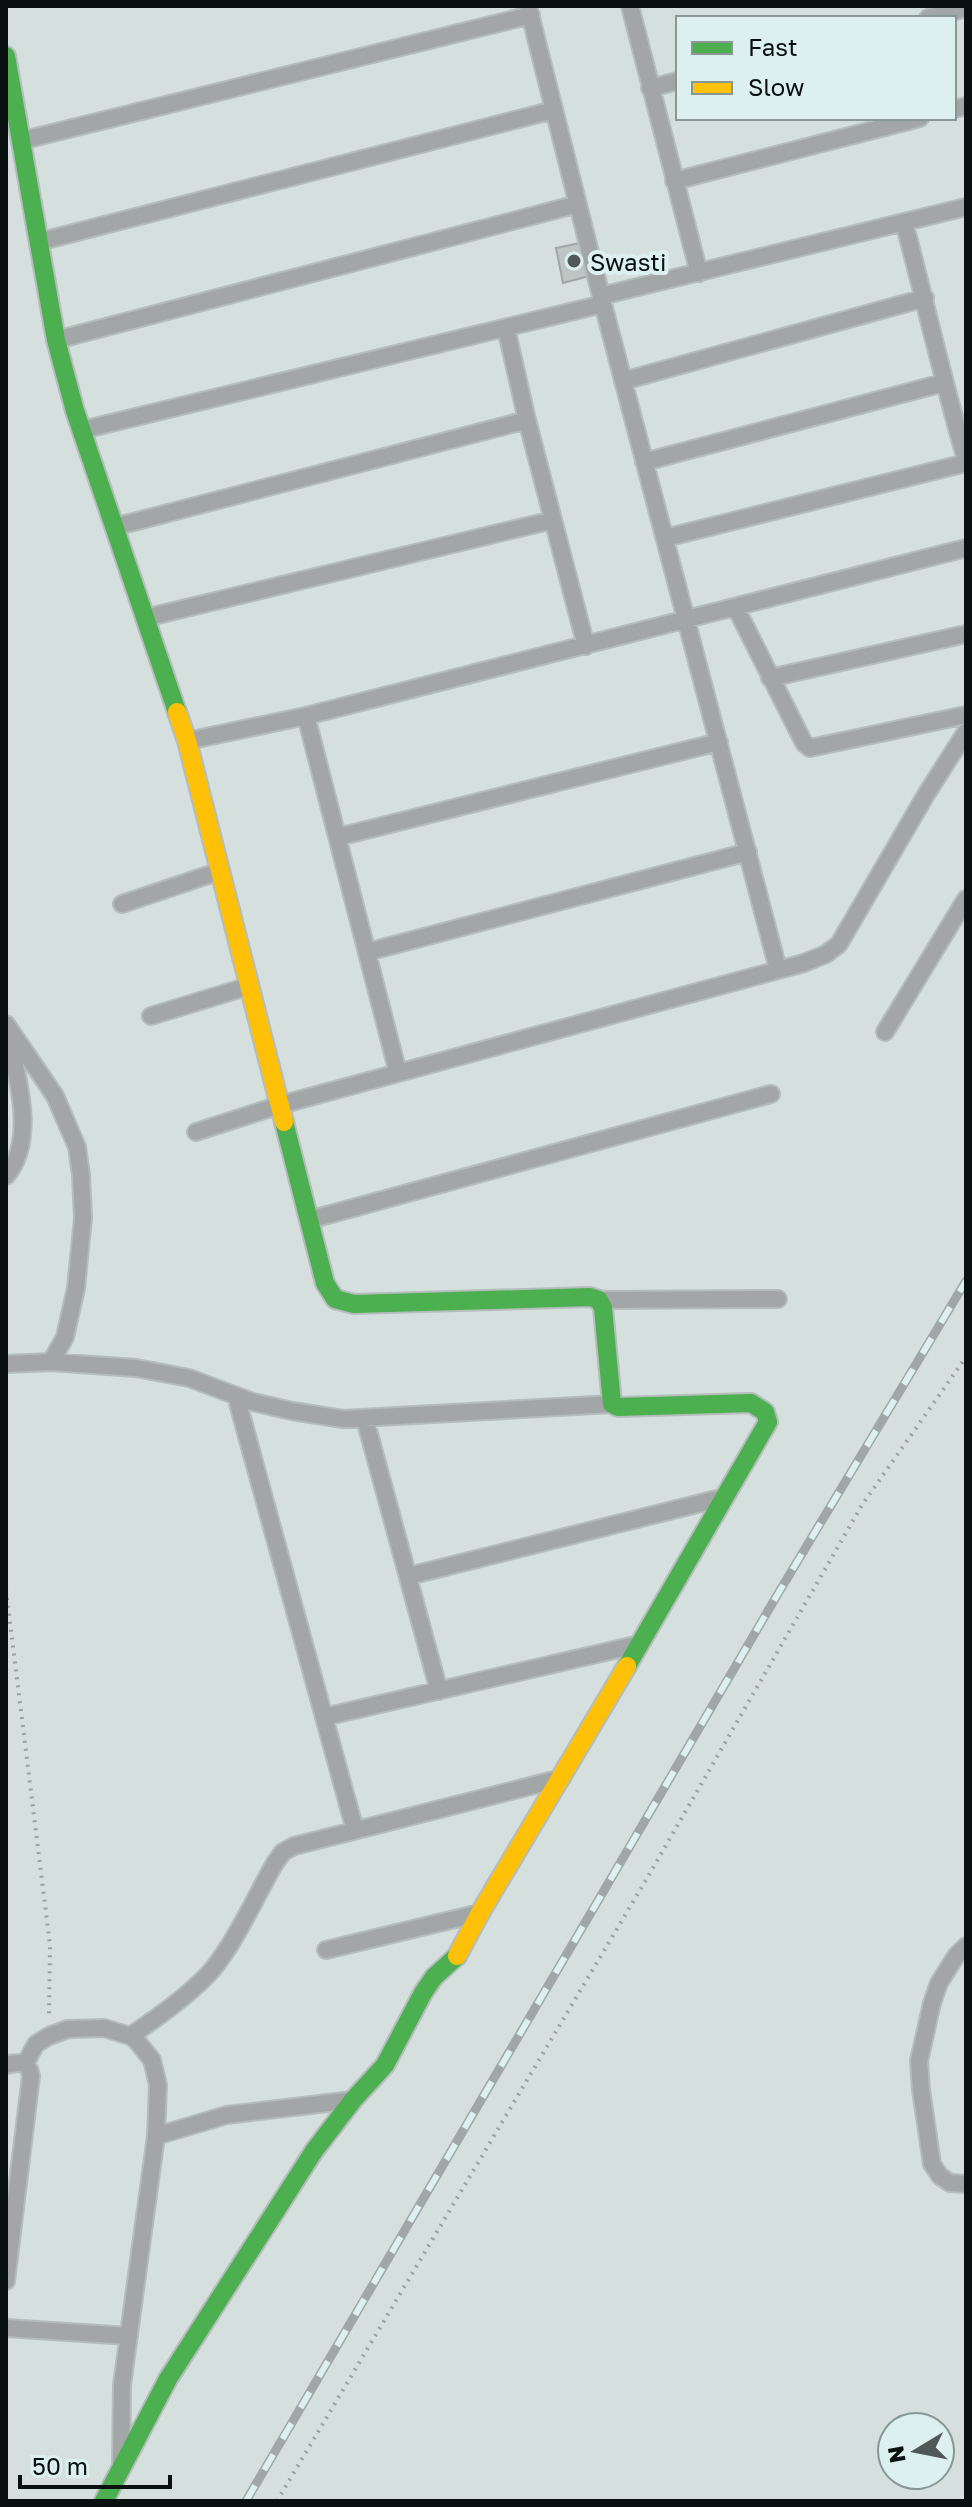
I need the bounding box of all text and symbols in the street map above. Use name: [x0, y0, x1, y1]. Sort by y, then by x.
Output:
legend: [676, 16, 956, 120]
text: Fast: [748, 32, 798, 61]
text: Slow: [748, 72, 804, 101]
place label: Swasti: [590, 247, 666, 276]
marker: Swasti: [565, 252, 583, 270]
north arrow: [876, 2411, 956, 2491]
scale bar: [20, 2439, 170, 2489]
text: N: [881, 2444, 911, 2465]
text: 50 m: [32, 2451, 88, 2480]

